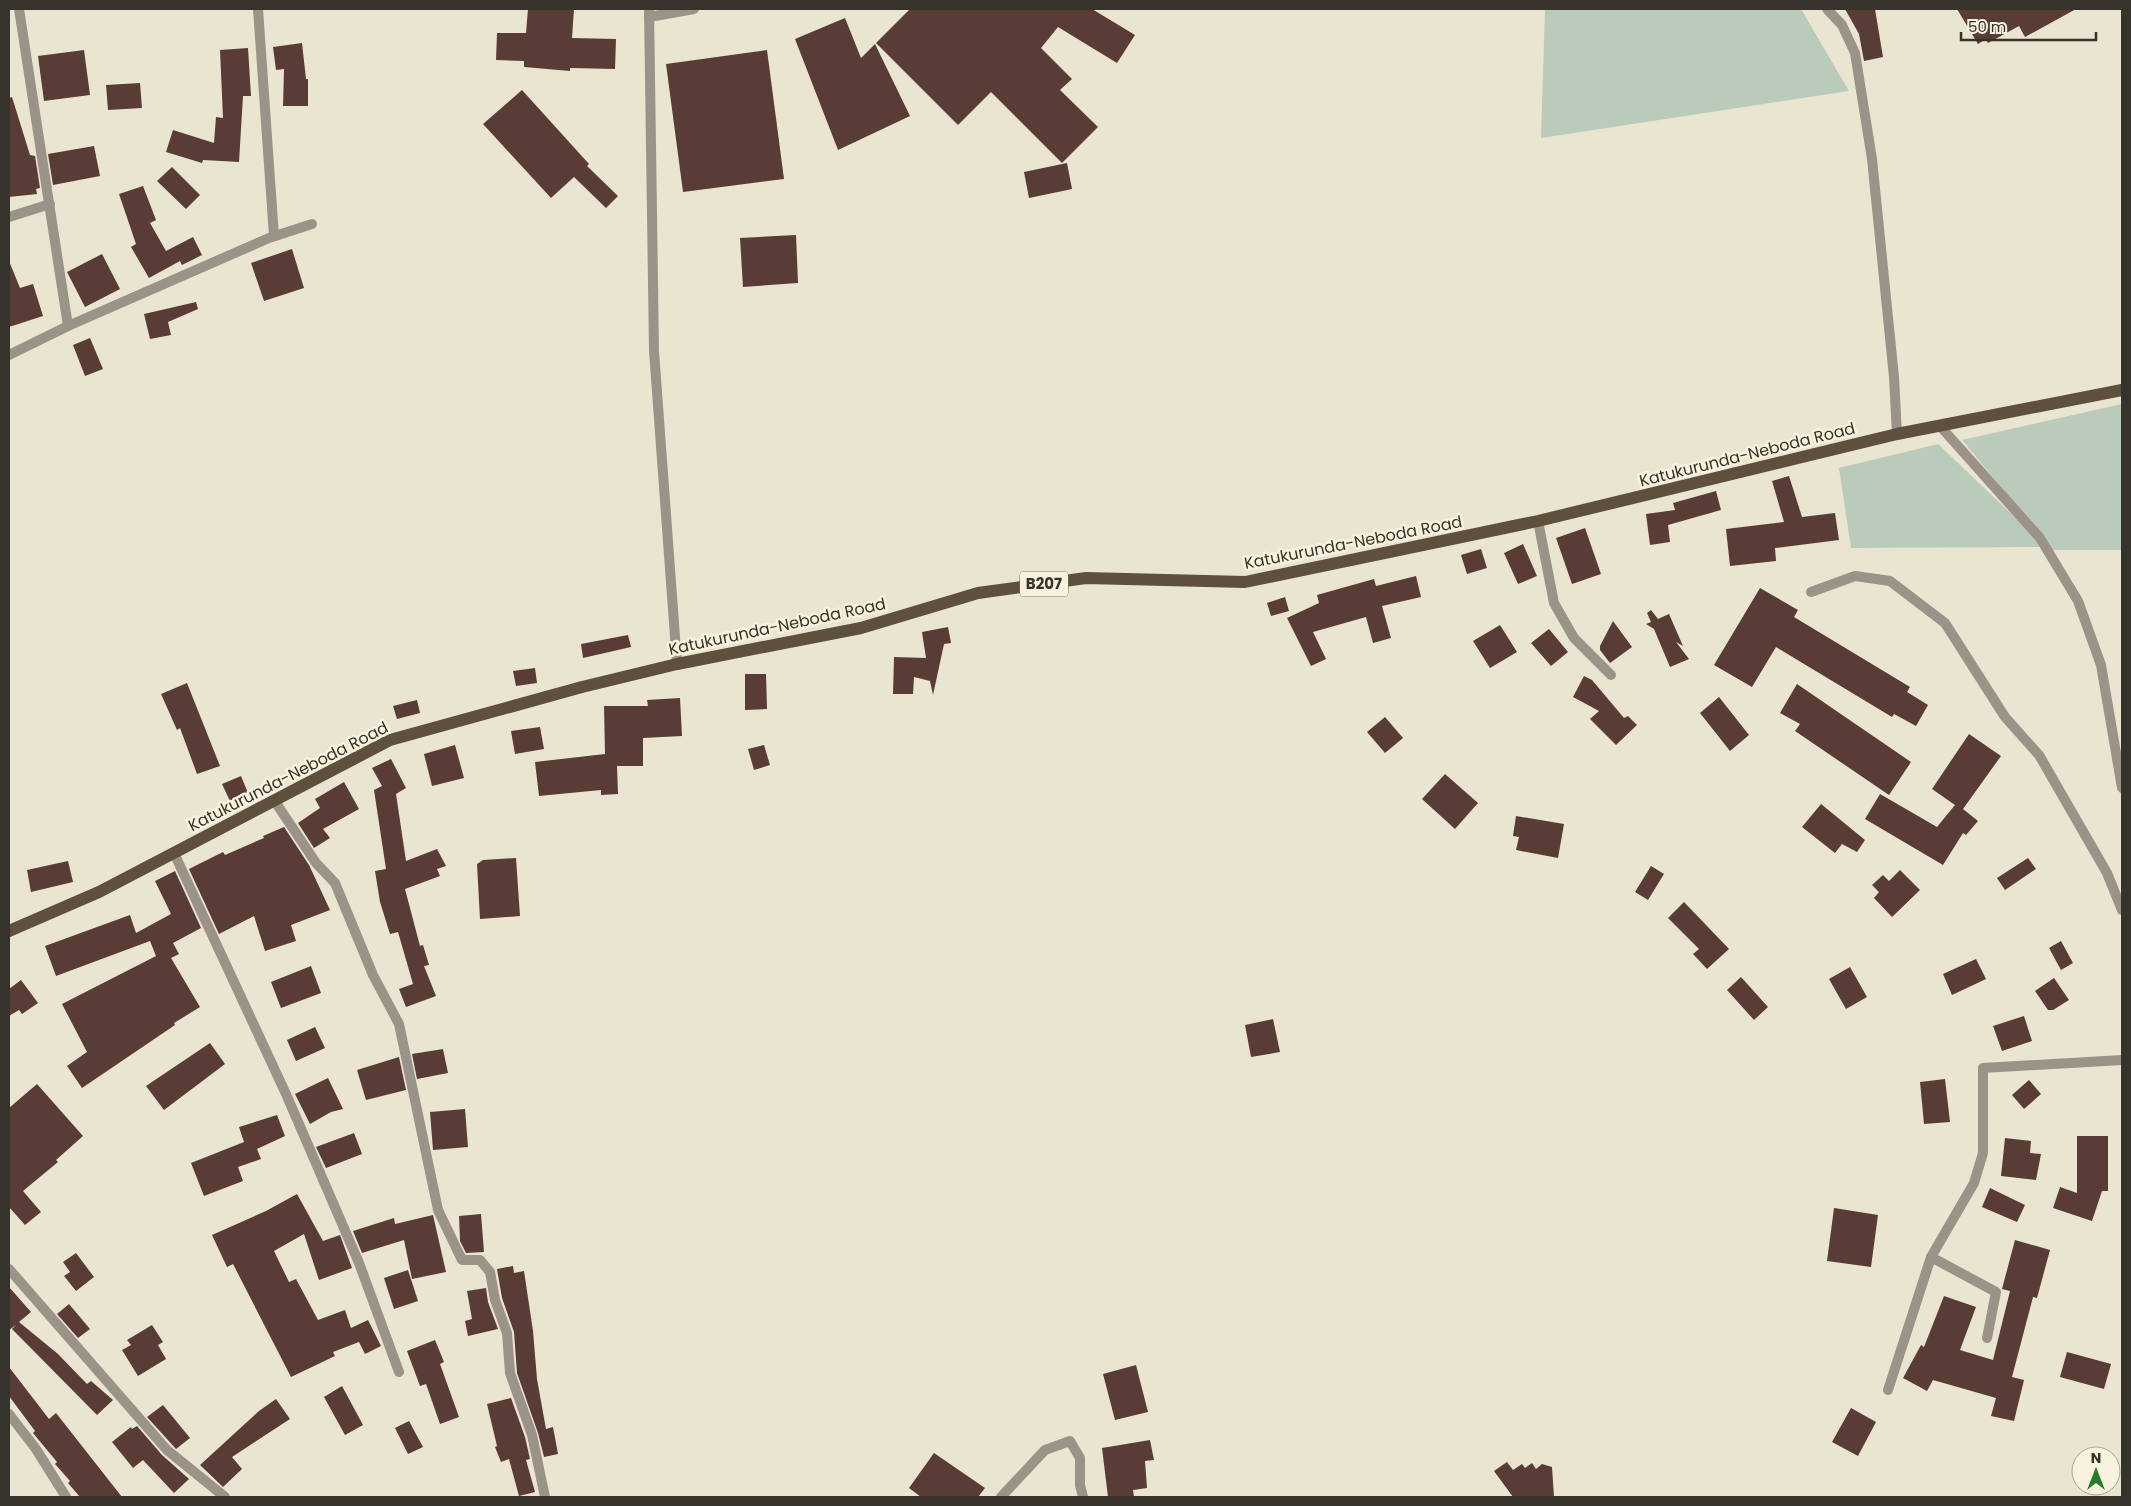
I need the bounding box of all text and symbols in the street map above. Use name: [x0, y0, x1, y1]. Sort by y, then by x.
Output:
scale bar: [1961, 10, 2096, 42]
text: 50 m: [1968, 16, 2006, 37]
street label: Katukurunda-Neboda Road: [1637, 417, 1857, 492]
street label: Katukurunda-Neboda Road: [1242, 510, 1464, 575]
road number: B207: [1020, 572, 1068, 596]
street label: Katukurunda-Neboda Road: [666, 592, 888, 661]
street label: Katukurunda-Neboda Road: [184, 716, 392, 837]
north arrow: [2071, 1446, 2121, 1496]
text: N: [2091, 1448, 2101, 1468]

